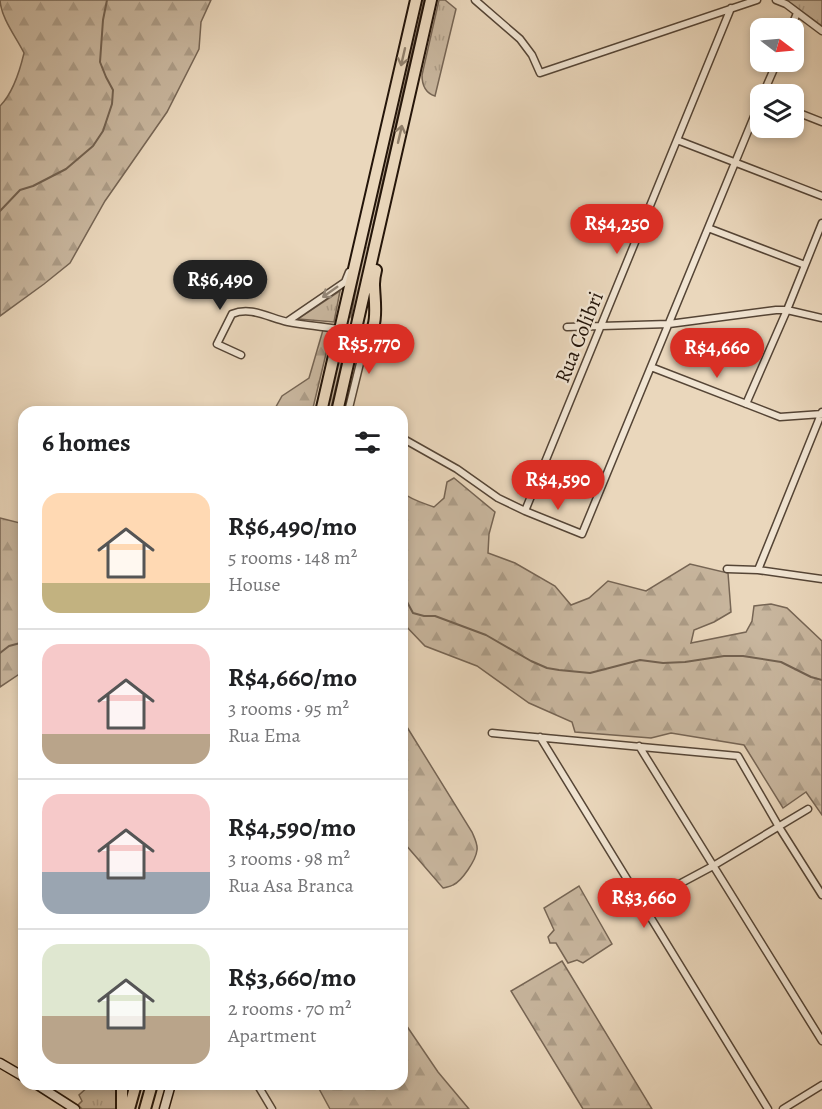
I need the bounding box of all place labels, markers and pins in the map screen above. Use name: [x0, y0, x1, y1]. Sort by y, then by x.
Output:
pin: R$4,250: [562, 204, 672, 255]
pin: R$6,490: [165, 260, 275, 311]
pin: R$5,770: [314, 324, 424, 375]
pin: R$4,660: [662, 328, 772, 379]
pin: R$4,590: [503, 460, 613, 511]
pin: R$3,660: [589, 878, 699, 929]

